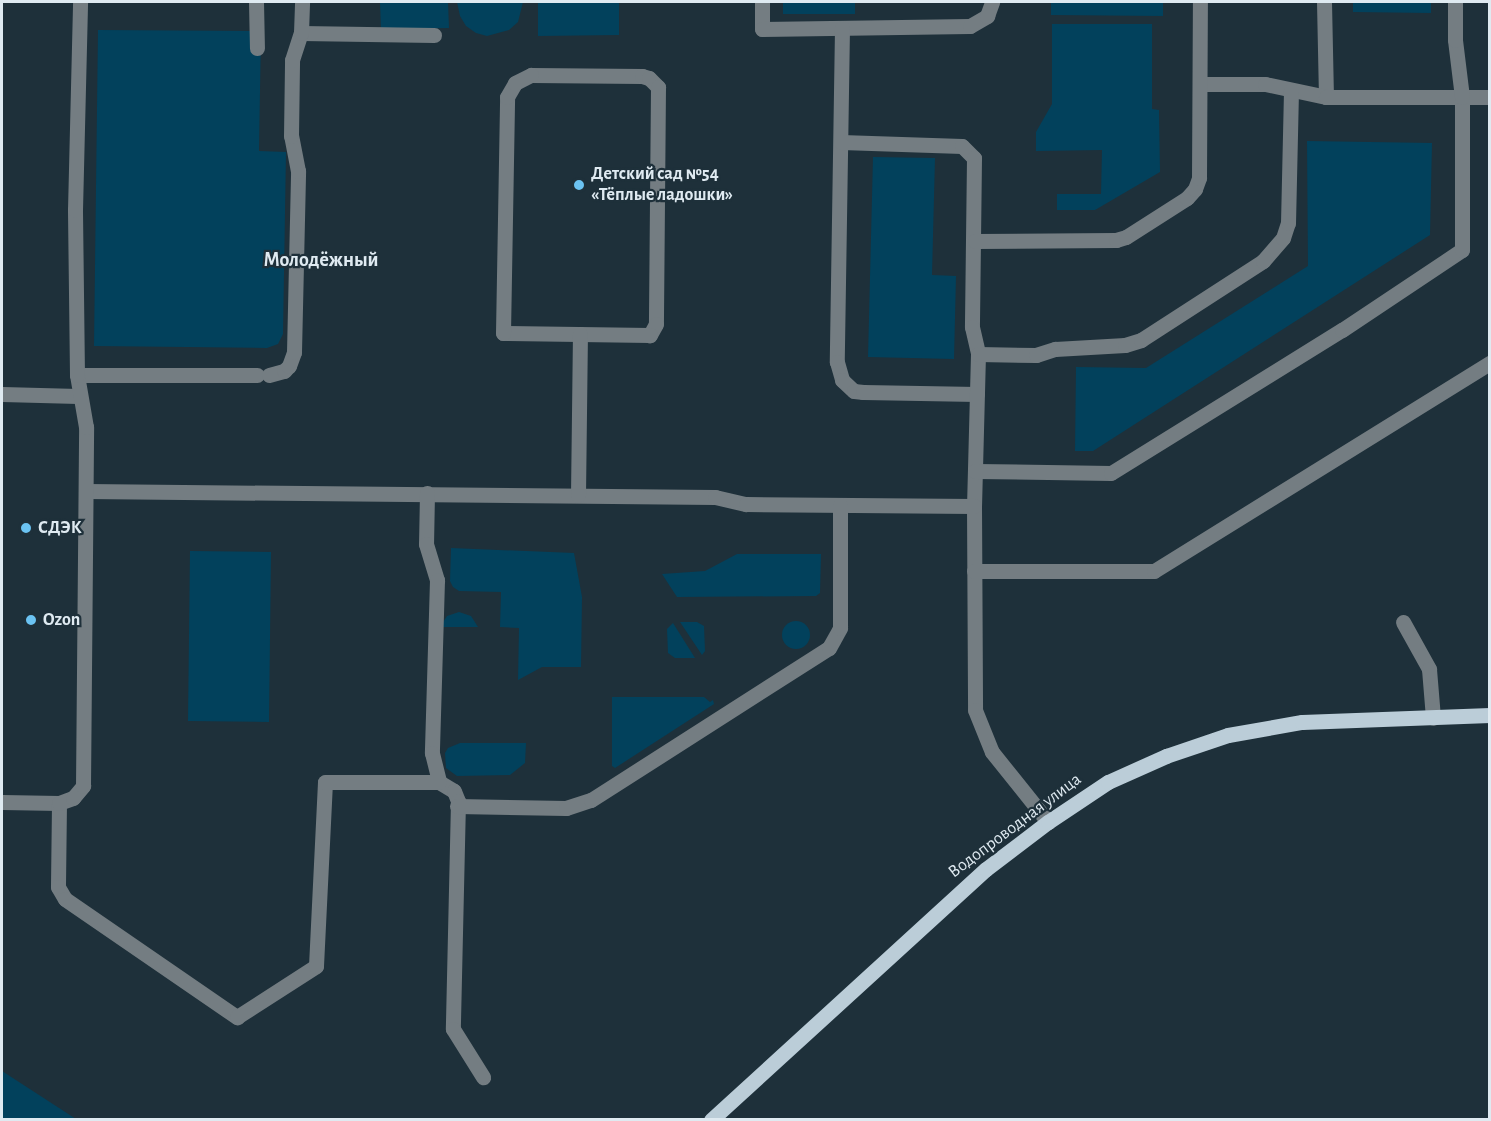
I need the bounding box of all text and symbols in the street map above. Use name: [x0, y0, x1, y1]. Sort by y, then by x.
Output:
place label: Детский сад №54 «Тёплые ладошки»: [591, 164, 733, 207]
marker: Детский сад №54 «Тёплые ладошки»: [572, 178, 586, 192]
district label: Молодёжный: [263, 248, 379, 272]
place label: СДЭК: [38, 517, 82, 539]
marker: СДЭК: [19, 521, 33, 535]
place label: Ozon: [43, 609, 80, 631]
marker: Ozon: [24, 613, 38, 627]
street label: Водопроводная улица: [944, 769, 1086, 883]

